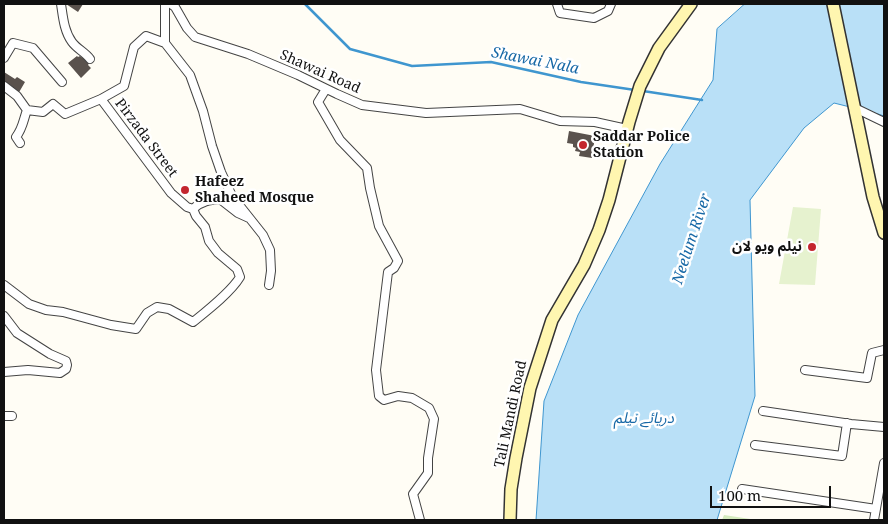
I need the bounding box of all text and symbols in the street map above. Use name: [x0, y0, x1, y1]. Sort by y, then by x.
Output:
water label: Shawai Nala: [490, 44, 580, 78]
street label: Shawai Road: [277, 47, 363, 97]
street label: Pirzada Street: [111, 96, 181, 180]
place label: Saddar Police Station: [593, 129, 690, 162]
marker: Saddar Police Station: [577, 139, 589, 151]
place label: Hafeez Shaheed Mosque: [195, 174, 314, 206]
marker: Hafeez Shaheed Mosque: [179, 184, 191, 196]
water label: Neelum River: [669, 191, 715, 287]
place label: نیلم ویو لان: [732, 239, 802, 255]
marker: نیلم ویو لان: [806, 241, 818, 253]
street label: Tali Mandi Road: [491, 359, 531, 469]
water label: دریائے نیلم: [614, 410, 674, 428]
scale bar: [713, 476, 834, 508]
text: 100 m: [718, 485, 761, 505]

